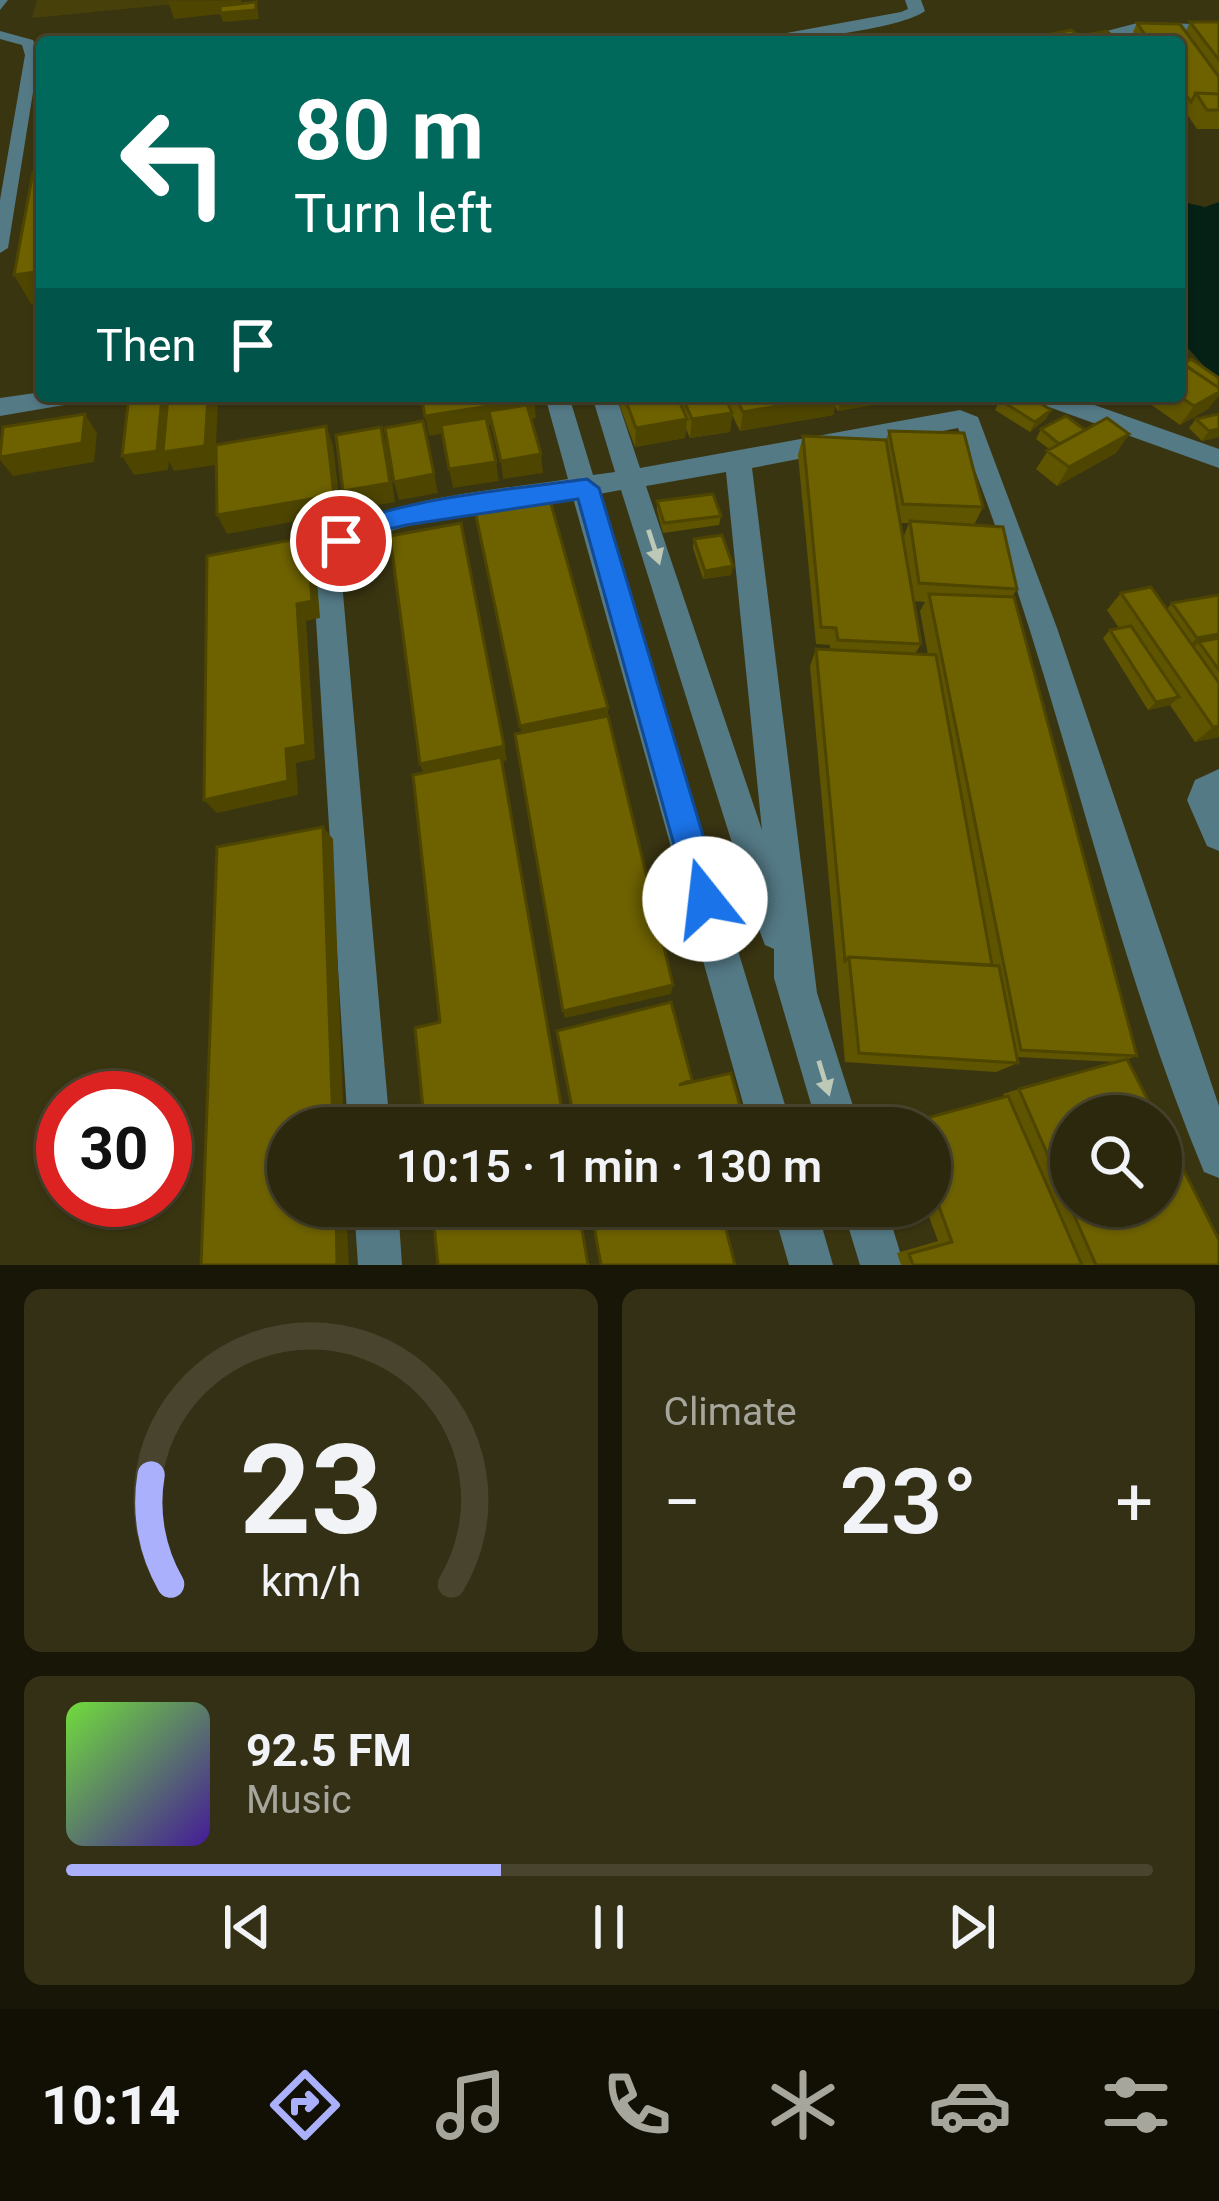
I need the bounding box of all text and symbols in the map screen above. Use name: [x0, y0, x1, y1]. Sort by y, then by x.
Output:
text: 80 m: [294, 81, 484, 180]
icon: left: [96, 84, 252, 240]
text: Turn left: [294, 182, 493, 245]
icon: arrive: [220, 312, 286, 378]
text: Then: [96, 319, 196, 372]
pin: [290, 490, 392, 592]
icon: arrive: [308, 508, 374, 574]
one-way arrow: [646, 529, 664, 566]
position arrow: [642, 836, 768, 962]
one-way arrow: [816, 1060, 834, 1097]
speed limit sign: 30: [36, 1071, 192, 1227]
map controls: [1050, 1095, 1182, 1227]
button: search: [1050, 1095, 1182, 1227]
text: 10:15 · 1 min · 130 m: [396, 1140, 822, 1193]
text: Climate: [664, 1389, 797, 1435]
text: 23: [239, 1417, 382, 1563]
text: 23°: [840, 1450, 977, 1555]
text: −: [664, 1464, 701, 1541]
text: +: [1116, 1464, 1153, 1541]
text: km/h: [260, 1555, 361, 1605]
text: 92.5 FM: [246, 1724, 412, 1777]
text: Music: [246, 1777, 352, 1823]
icon: previous: [214, 1894, 280, 1960]
icon: pause: [576, 1894, 642, 1960]
icon: next: [939, 1894, 1005, 1960]
icon: directions: [263, 2063, 347, 2147]
icon: music: [429, 2063, 513, 2147]
icon: phone: [595, 2063, 679, 2147]
icon: climate: [761, 2063, 845, 2147]
icon: car: [928, 2063, 1012, 2147]
icon: filters: [1094, 2063, 1178, 2147]
text: 10:14: [41, 2074, 180, 2137]

